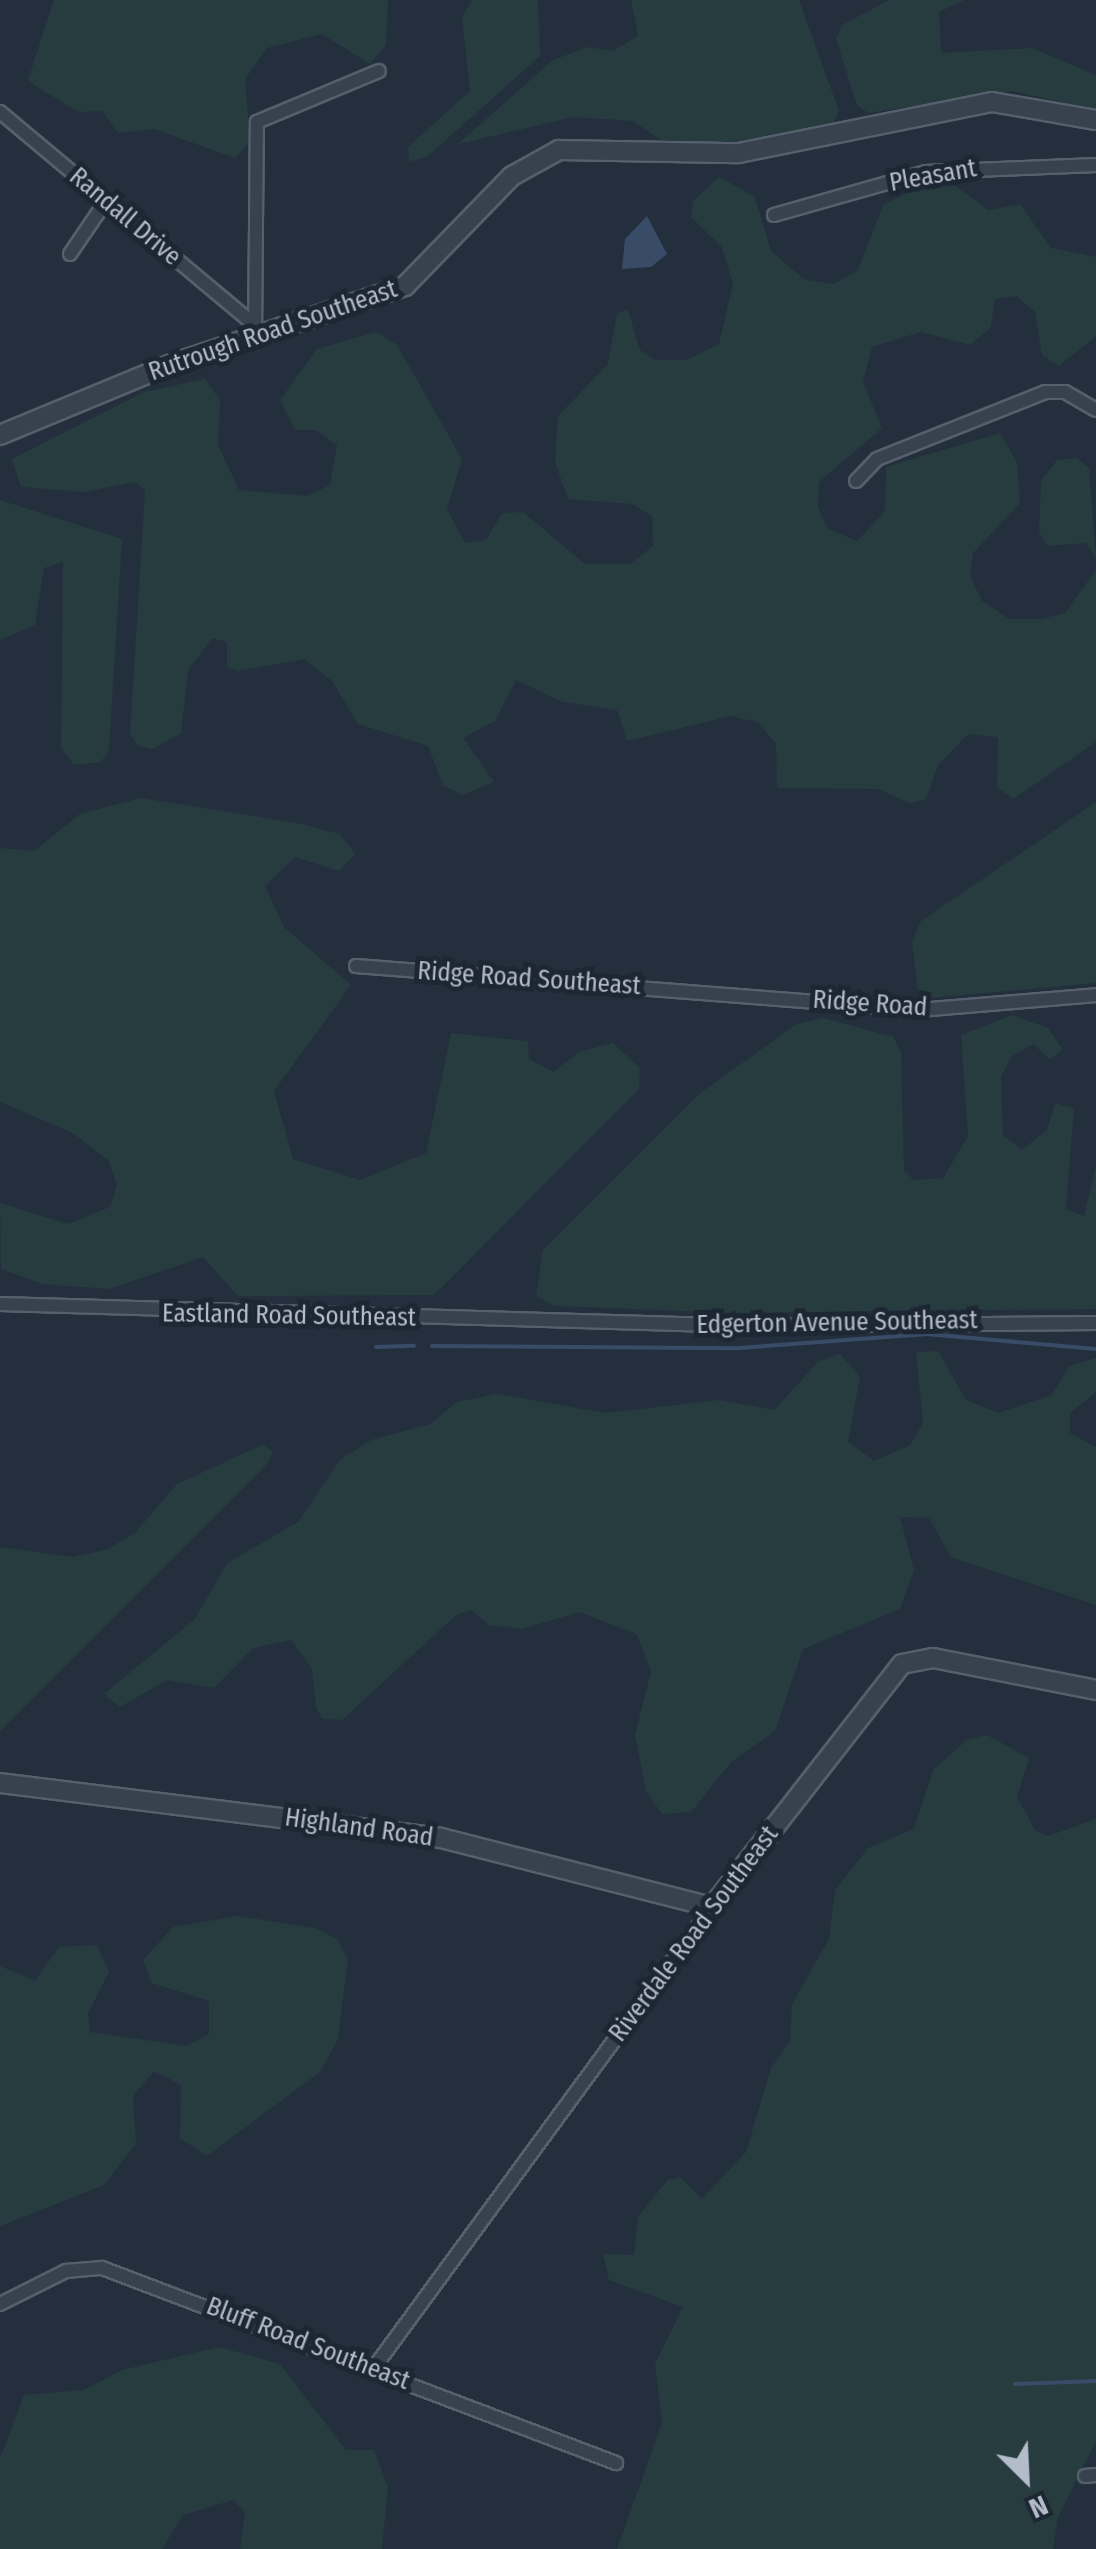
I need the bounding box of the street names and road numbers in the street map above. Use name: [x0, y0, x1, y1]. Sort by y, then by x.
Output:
street label: Pleasant: [887, 154, 979, 198]
street label: Randall Drive: [63, 162, 187, 272]
street label: Rutrough Road Southeast: [145, 274, 401, 388]
street label: Ridge Road Southeast: [416, 956, 642, 1002]
street label: Ridge Road: [812, 985, 928, 1023]
street label: Eastland Road Southeast: [162, 1299, 416, 1333]
street label: Edgerton Avenue Southeast: [696, 1306, 978, 1340]
street label: Highland Road: [283, 1803, 435, 1853]
street label: Riverdale Road Southeast: [603, 1820, 785, 2048]
street label: Bluff Road Southeast: [202, 2291, 414, 2397]

